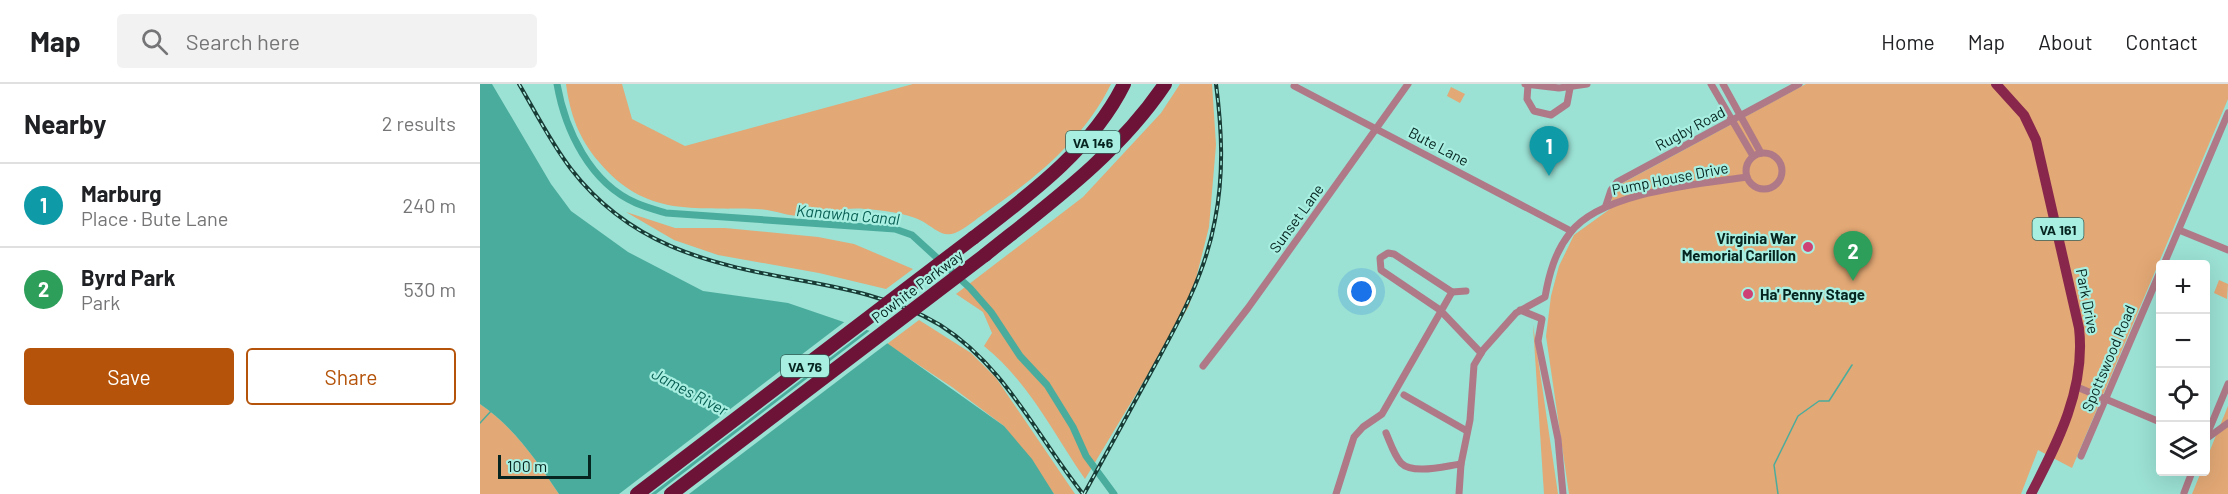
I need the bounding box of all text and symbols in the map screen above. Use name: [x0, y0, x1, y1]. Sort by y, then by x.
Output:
search box: [117, 14, 537, 68]
text: Map: [30, 24, 81, 58]
icon: search: [138, 25, 171, 58]
text: Search here: [186, 28, 300, 54]
text: Home: [1881, 29, 1935, 54]
text: Map: [1968, 29, 2005, 54]
text: About: [2038, 29, 2093, 54]
text: Contact: [2126, 29, 2198, 54]
street label: Rugby Road: [1652, 102, 1728, 154]
text: Nearby: [24, 108, 106, 139]
text: 2 results: [382, 111, 456, 135]
street label: Bute Lane: [1406, 123, 1472, 169]
pin: 1: [1530, 126, 1568, 176]
road number: VA 146: [1066, 131, 1120, 153]
street label: Pump House Drive: [1610, 158, 1730, 198]
text: Marburg: [81, 180, 161, 206]
street label: Sunset Lane: [1265, 180, 1327, 256]
text: 1: [40, 193, 47, 217]
text: 240 m: [402, 193, 456, 217]
water label: Kanawha Canal: [795, 200, 901, 228]
text: Place · Bute Lane: [81, 206, 228, 230]
road number: VA 161: [2032, 218, 2084, 240]
place label: Virginia War Memorial Carillon: [1682, 229, 1796, 264]
pin: 2: [1834, 232, 1872, 281]
marker: Virginia War Memorial Carillon: [1801, 240, 1815, 254]
street label: Powhite Parkway: [868, 246, 966, 326]
map controls: [2156, 260, 2210, 476]
button: +: [2156, 260, 2210, 314]
text: Byrd Park: [81, 264, 175, 290]
street label: Park Drive: [2073, 267, 2103, 335]
text: 2: [38, 277, 49, 301]
text: 530 m: [404, 277, 456, 301]
your location: [1347, 277, 1376, 306]
place label: Ha' Penny Stage: [1760, 285, 1865, 303]
marker: Ha' Penny Stage: [1741, 287, 1755, 301]
text: Park: [81, 290, 120, 314]
street label: Spottswood Road: [2077, 302, 2139, 414]
button: −: [2156, 314, 2210, 368]
button: Save: [24, 348, 234, 405]
button: Share: [246, 348, 456, 405]
road number: VA 76: [781, 355, 829, 377]
water label: James River: [649, 363, 732, 420]
button: locate: [2156, 368, 2210, 422]
button: layers: [2156, 422, 2210, 476]
scale bar: [498, 452, 591, 480]
text: 100 m: [507, 456, 547, 475]

